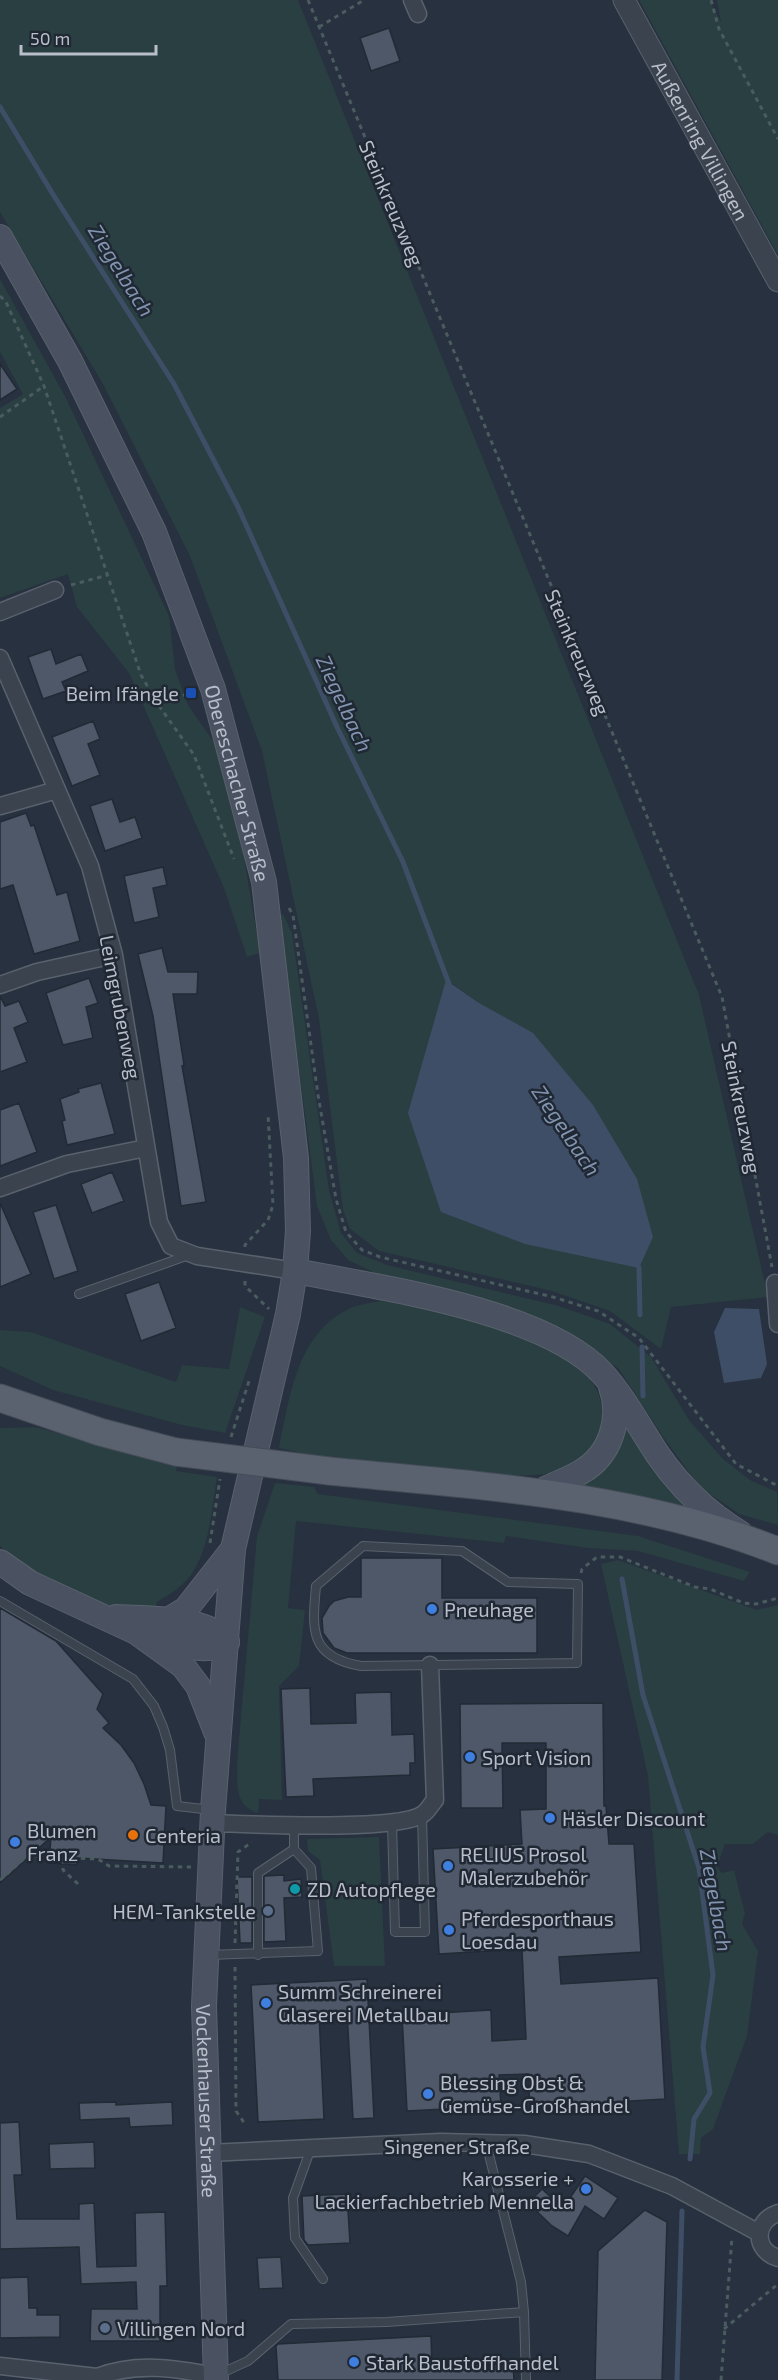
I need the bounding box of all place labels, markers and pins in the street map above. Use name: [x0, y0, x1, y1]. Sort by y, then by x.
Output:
place label: Beim Ifängle: [66, 681, 179, 705]
marker: Beim Ifängle: [184, 686, 198, 700]
place label: Pneuhage: [444, 1597, 534, 1621]
marker: Pneuhage: [425, 1602, 439, 1616]
place label: Sport Vision: [482, 1745, 591, 1769]
marker: Sport Vision: [463, 1750, 477, 1764]
place label: Häsler Discount: [562, 1806, 706, 1830]
marker: Häsler Discount: [543, 1811, 557, 1825]
place label: Blumen Franz: [27, 1818, 97, 1865]
place label: Centeria: [145, 1823, 221, 1847]
marker: Centeria: [126, 1828, 140, 1842]
marker: Blumen Franz: [8, 1835, 22, 1849]
place label: RELIUS Prosol Malerzubehör: [460, 1842, 588, 1889]
marker: RELIUS Prosol Malerzubehör: [441, 1859, 455, 1873]
place label: ZD Autopflege: [307, 1877, 436, 1901]
marker: ZD Autopflege: [288, 1882, 302, 1896]
place label: HEM-Tankstelle: [112, 1899, 256, 1923]
marker: HEM-Tankstelle: [261, 1904, 275, 1918]
place label: Pferdesporthaus Loesdau: [461, 1906, 614, 1953]
marker: Pferdesporthaus Loesdau: [442, 1923, 456, 1937]
place label: Summ Schreinerei Glaserei Metallbau: [278, 1979, 449, 2026]
marker: Summ Schreinerei Glaserei Metallbau: [259, 1996, 273, 2010]
place label: Blessing Obst & Gemüse-Großhandel: [440, 2070, 630, 2117]
marker: Blessing Obst & Gemüse-Großhandel: [421, 2087, 435, 2101]
place label: Karosserie + Lackierfachbetrieb Mennella: [315, 2166, 574, 2213]
marker: Karosserie + Lackierfachbetrieb Mennella: [579, 2182, 593, 2196]
place label: Villingen Nord: [117, 2316, 245, 2340]
marker: Villingen Nord: [98, 2321, 112, 2335]
place label: Stark Baustoffhandel: [366, 2350, 559, 2374]
marker: Stark Baustoffhandel: [347, 2355, 361, 2369]

